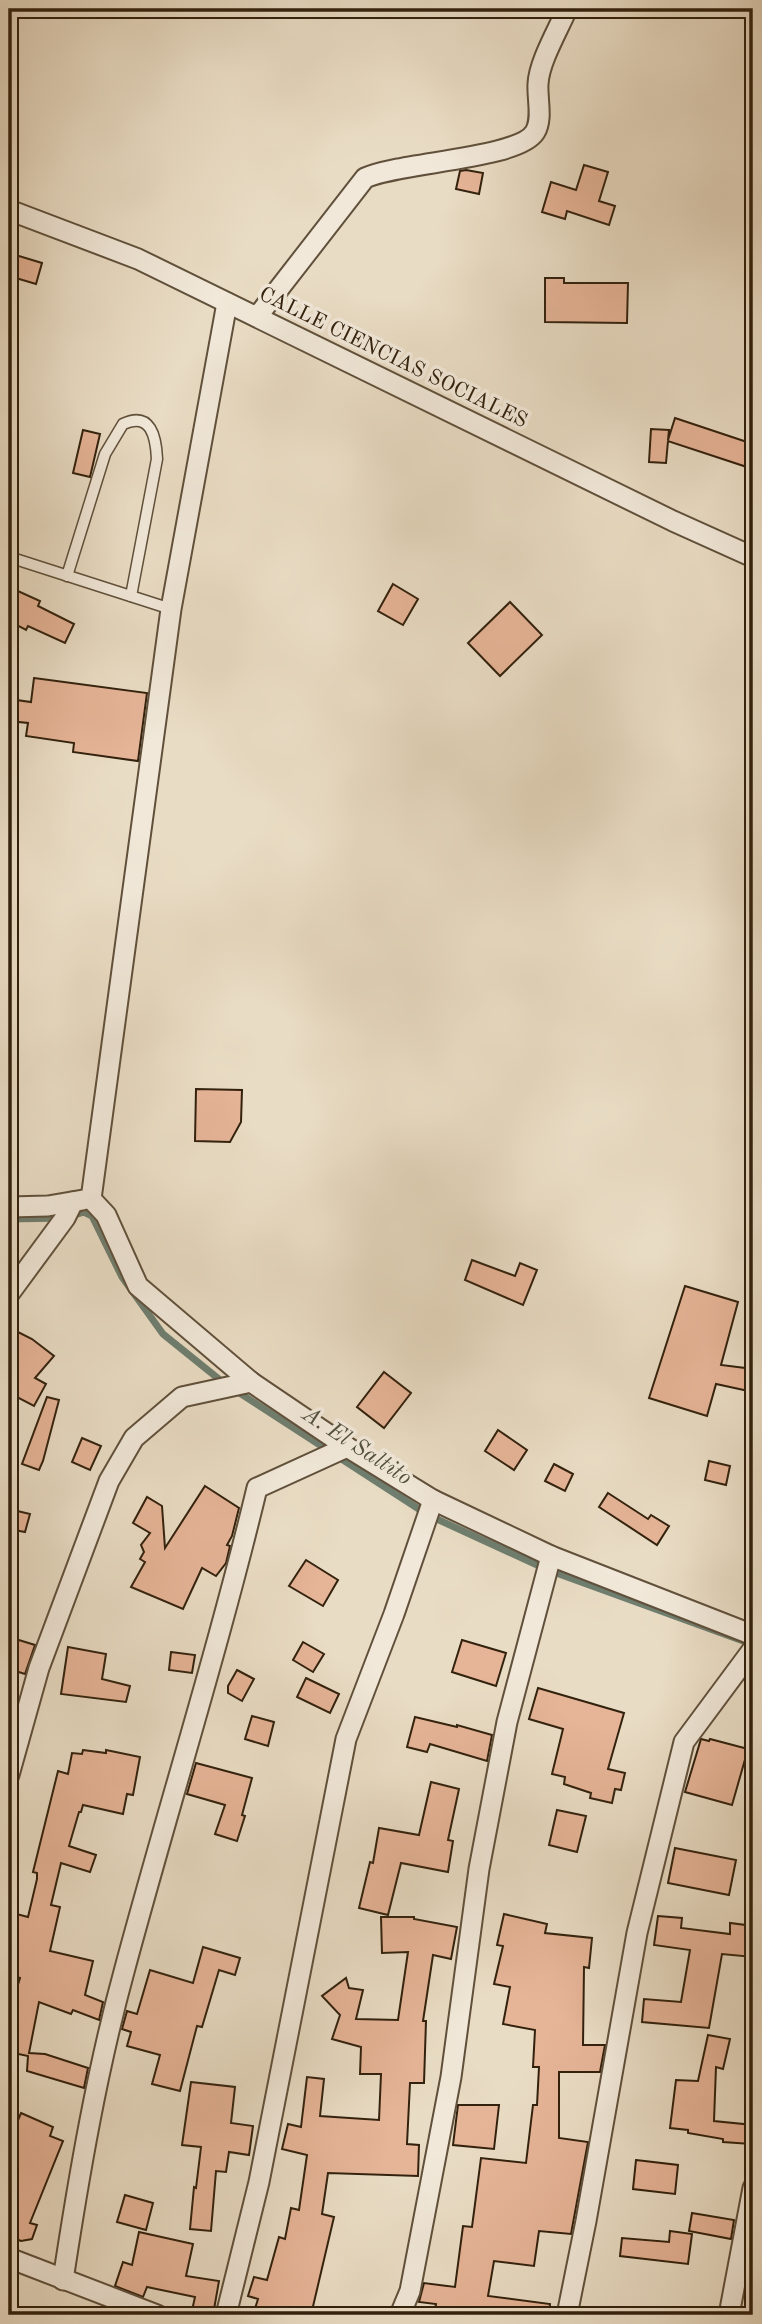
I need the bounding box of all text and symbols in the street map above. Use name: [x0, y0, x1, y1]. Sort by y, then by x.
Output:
street label: CALLE CIENCIAS SOCIALES: [256, 284, 530, 432]
water label: A. El Saltito: [297, 1401, 416, 1490]

